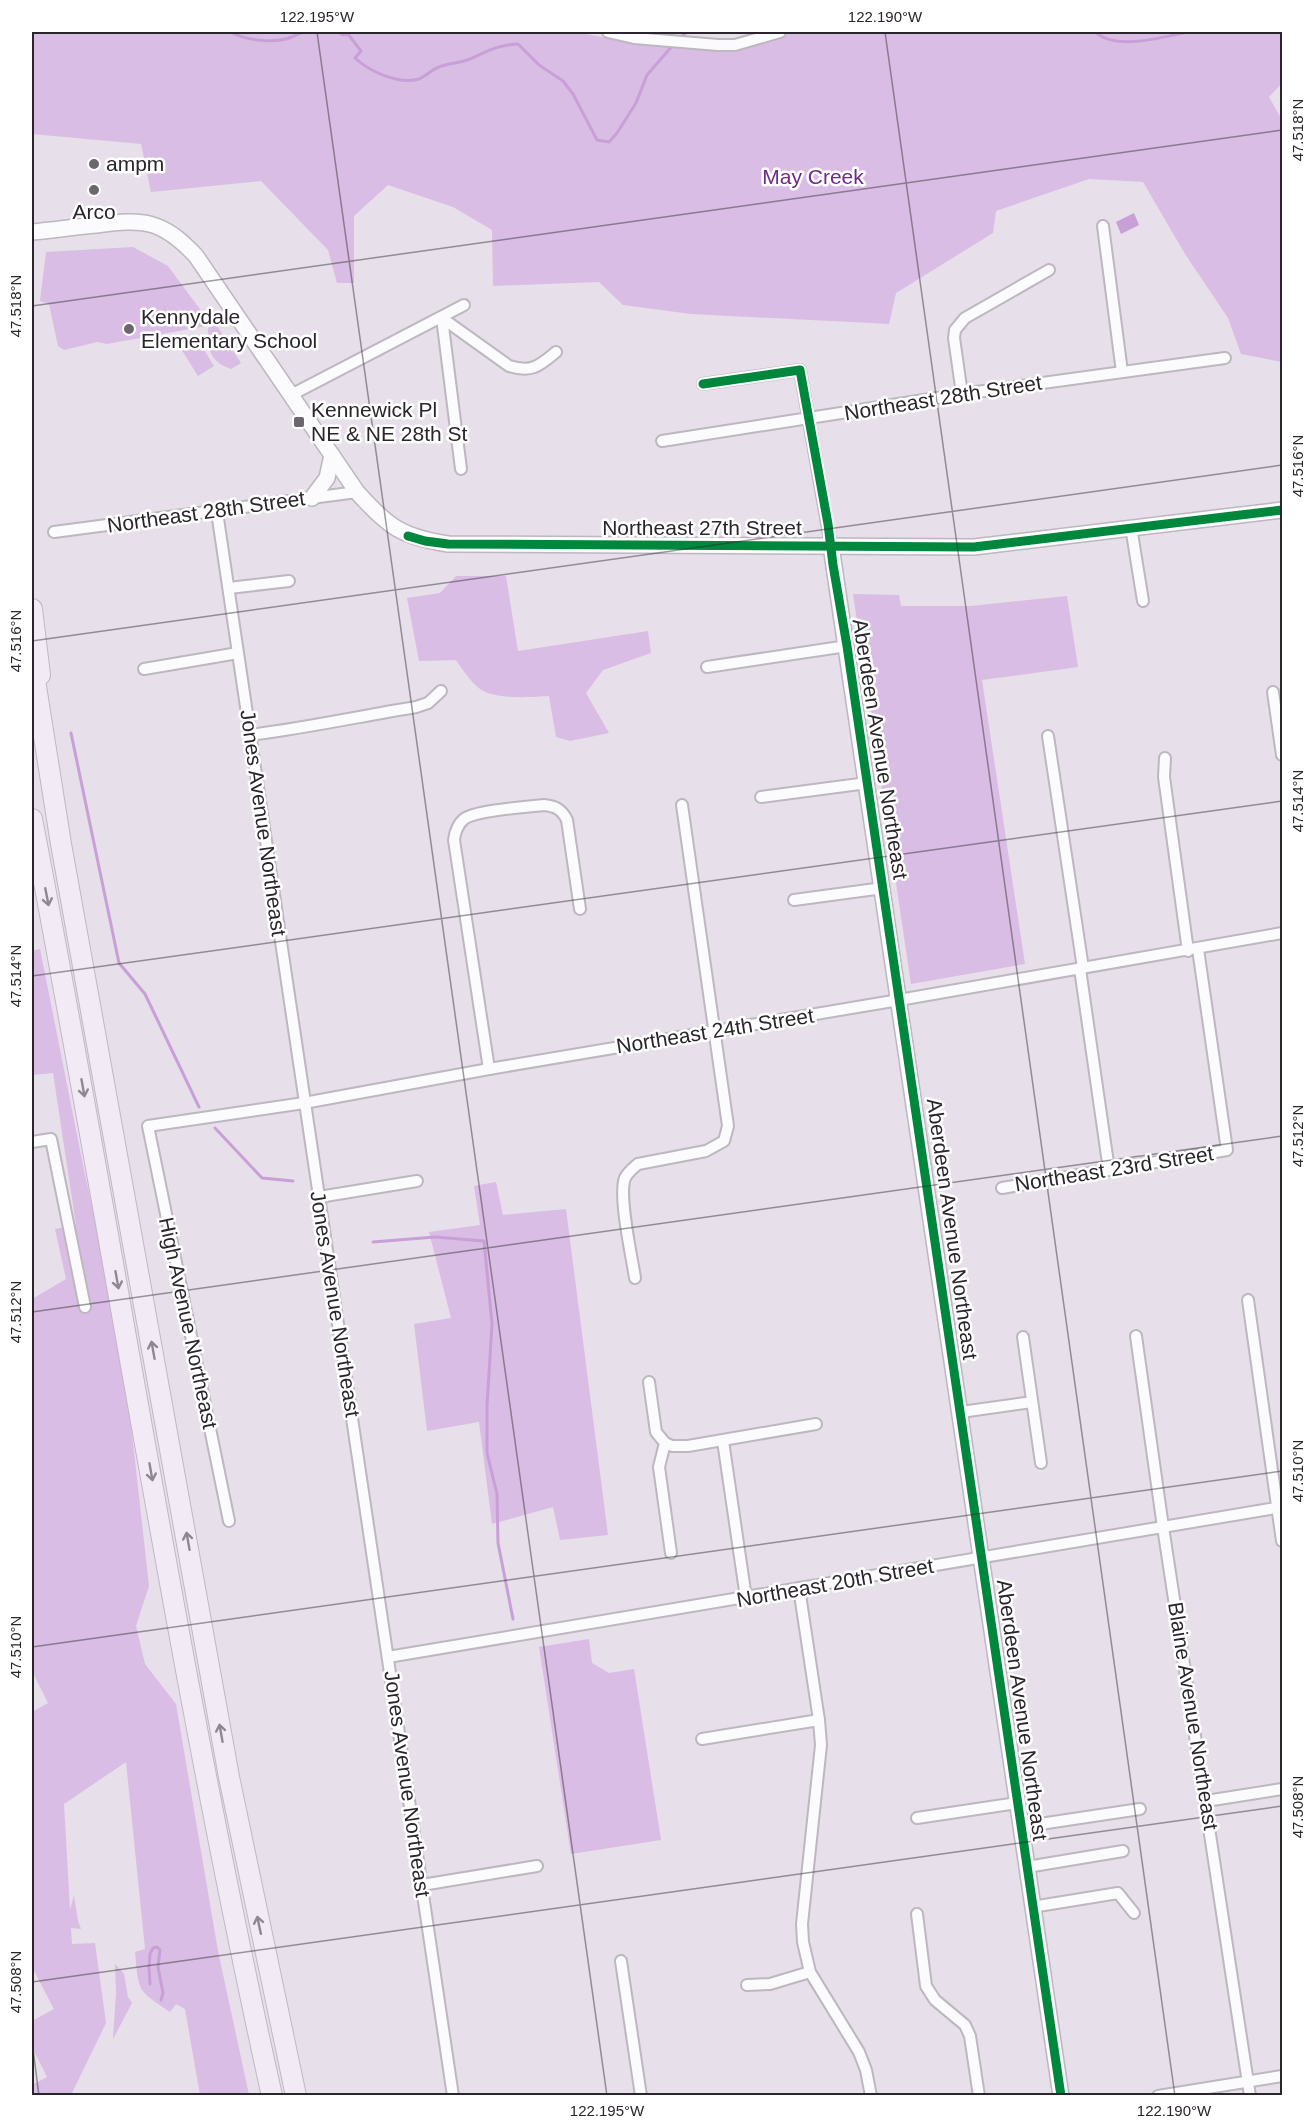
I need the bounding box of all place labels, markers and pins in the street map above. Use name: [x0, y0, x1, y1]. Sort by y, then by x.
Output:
place label: ampm: [106, 152, 164, 175]
marker: ampm: [87, 157, 101, 171]
marker: Arco: [87, 183, 101, 197]
place label: Arco: [72, 200, 116, 223]
place label: Kennydale Elementary School: [141, 305, 317, 352]
marker: Kennydale Elementary School: [122, 322, 136, 336]
place label: Kennewick Pl NE & NE 28th St: [311, 398, 468, 445]
marker: Kennewick Pl NE & NE 28th St: [292, 415, 306, 429]

